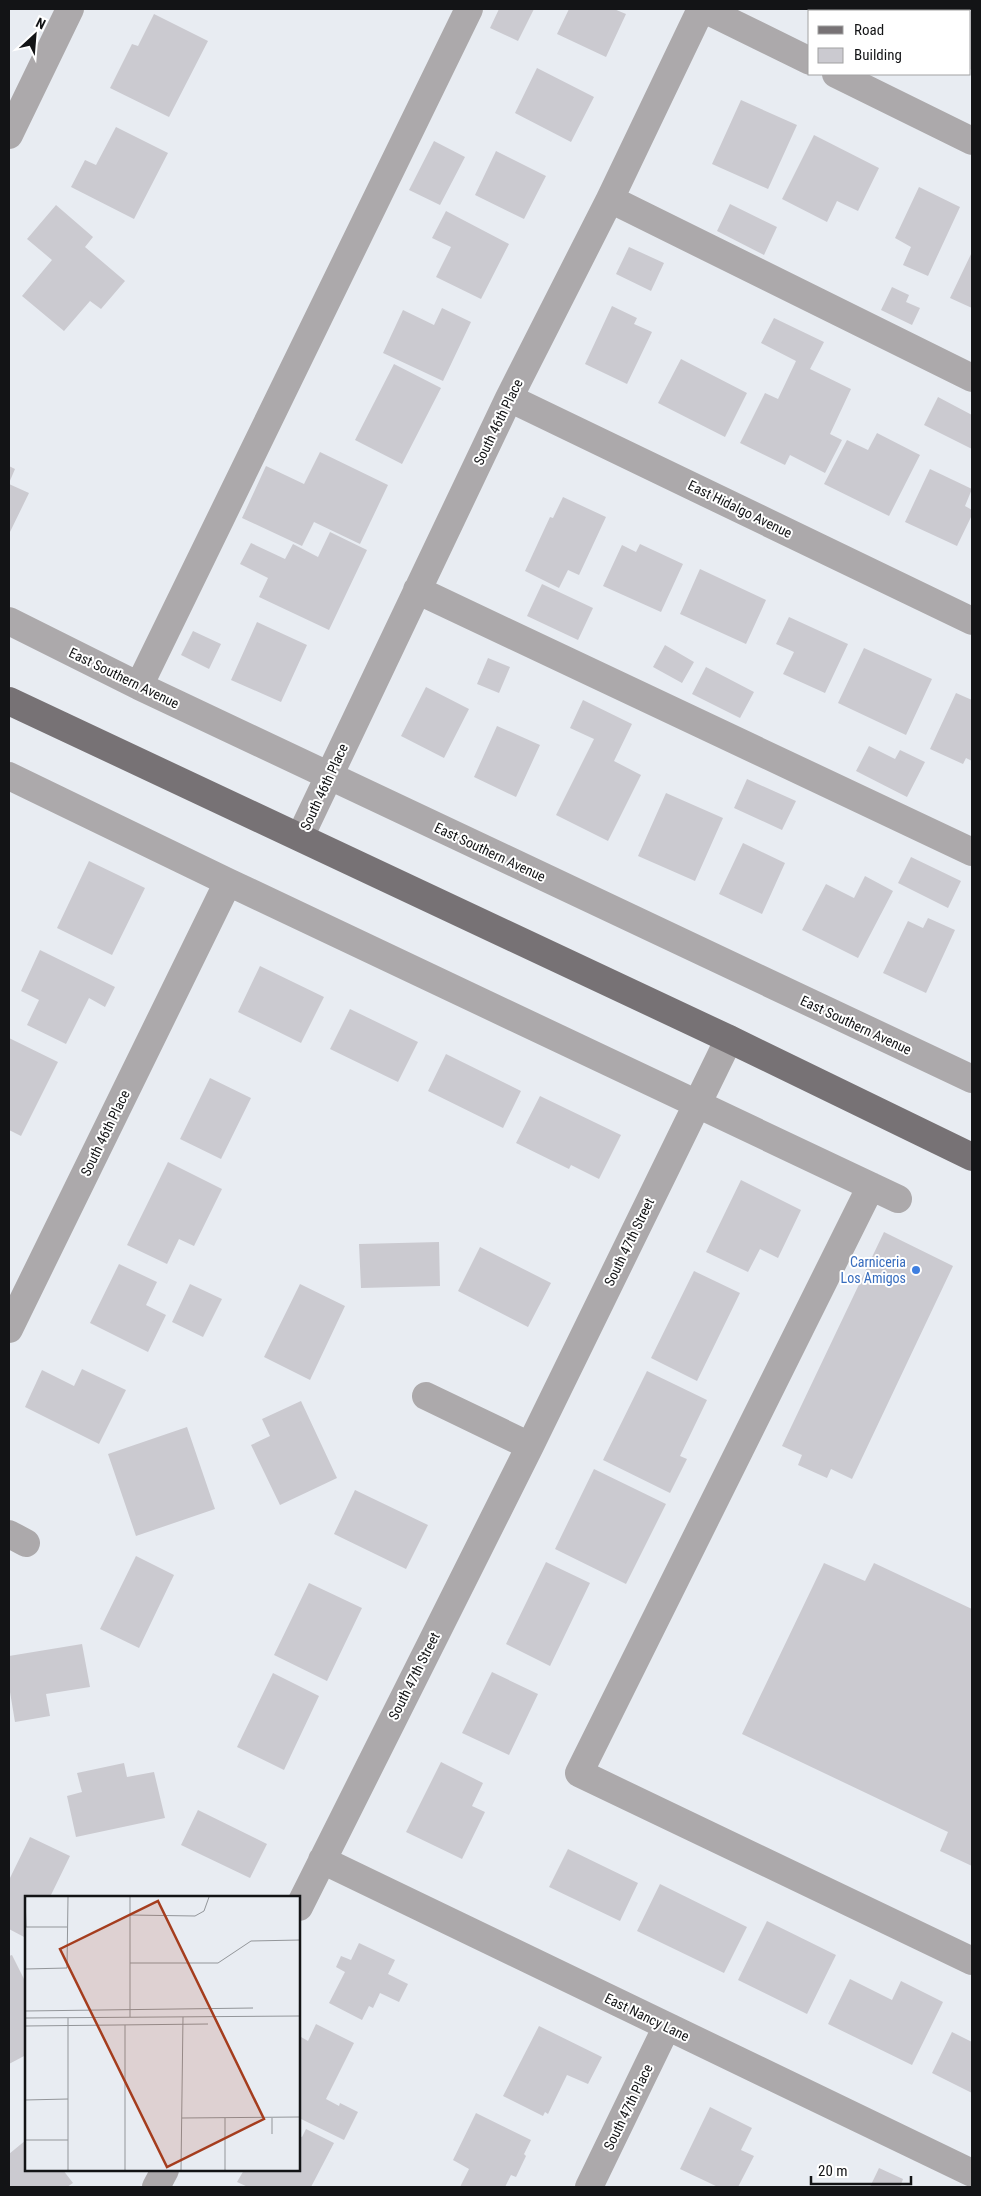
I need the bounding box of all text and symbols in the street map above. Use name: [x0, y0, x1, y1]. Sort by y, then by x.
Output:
north arrow: [10, 10, 60, 60]
legend: [808, 10, 971, 75]
text: N: [33, 14, 48, 32]
text: Road: [854, 21, 884, 39]
text: Building: [854, 46, 902, 64]
street label: South 46th Place: [470, 376, 526, 468]
street label: East Hidalgo Avenue: [685, 477, 795, 541]
street label: East Southern Avenue: [66, 644, 182, 712]
street label: South 46th Place: [297, 741, 351, 833]
street label: East Southern Avenue: [432, 819, 548, 885]
street label: East Southern Avenue: [798, 992, 914, 1058]
street label: South 46th Place: [77, 1087, 133, 1179]
street label: South 47th Street: [601, 1195, 657, 1289]
place label: Carniceria Los Amigos: [841, 1254, 906, 1286]
marker: Carniceria Los Amigos: [910, 1264, 922, 1276]
street label: South 47th Street: [385, 1630, 443, 1722]
inset map: [25, 1896, 300, 2171]
street label: East Nancy Lane: [602, 1990, 692, 2044]
street label: South 47th Place: [600, 2061, 656, 2153]
scale bar: [811, 2154, 911, 2186]
text: 20 m: [818, 2162, 848, 2180]

